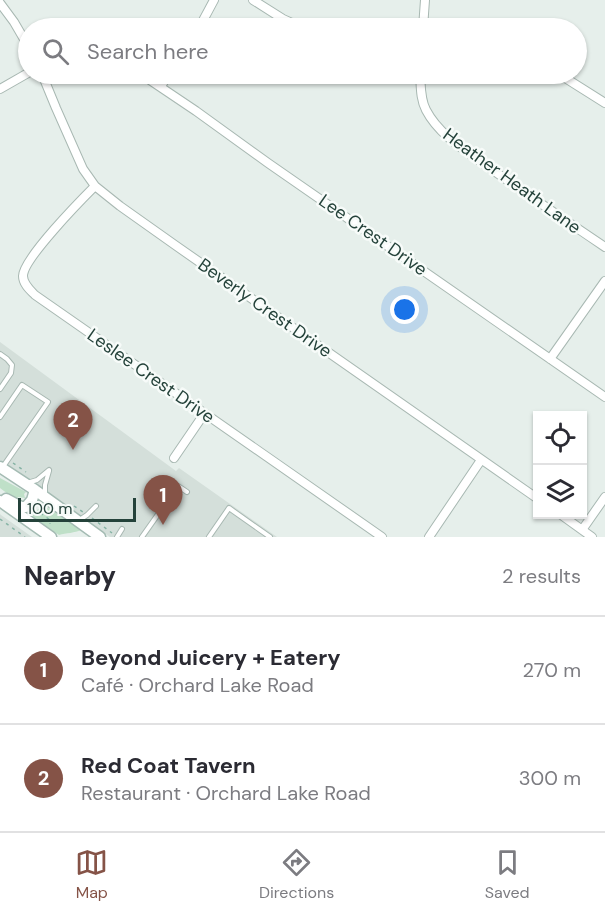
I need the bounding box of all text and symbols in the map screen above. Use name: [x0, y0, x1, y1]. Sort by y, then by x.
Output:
search box: [18, 18, 587, 84]
icon: search: [39, 35, 72, 68]
text: Search here: [87, 37, 208, 66]
street label: Heather Heath Lane: [438, 123, 586, 239]
street label: Lee Crest Drive: [314, 189, 432, 281]
street label: Beverly Crest Drive: [193, 253, 337, 363]
your location: [390, 295, 419, 324]
street label: Leslee Crest Drive: [83, 323, 219, 429]
pin: 2: [54, 400, 92, 450]
map controls: [533, 411, 587, 519]
button: locate: [533, 411, 587, 465]
button: layers: [533, 465, 587, 519]
pin: 1: [144, 476, 182, 525]
scale bar: [18, 495, 136, 522]
text: 100 m: [27, 498, 72, 519]
text: Nearby: [24, 559, 116, 593]
text: 2 results: [502, 563, 581, 589]
text: Beyond Juicery + Eatery: [81, 643, 340, 672]
text: 1: [40, 657, 47, 683]
text: 270 m: [523, 657, 581, 683]
text: Café · Orchard Lake Road: [81, 672, 314, 698]
text: Red Coat Tavern: [81, 751, 256, 780]
text: 2: [38, 765, 49, 791]
text: 300 m: [519, 765, 581, 791]
text: Restaurant · Orchard Lake Road: [81, 780, 371, 806]
tab: Map: [75, 846, 108, 903]
tab: Directions: [259, 846, 334, 903]
tab: Saved: [485, 846, 530, 903]

